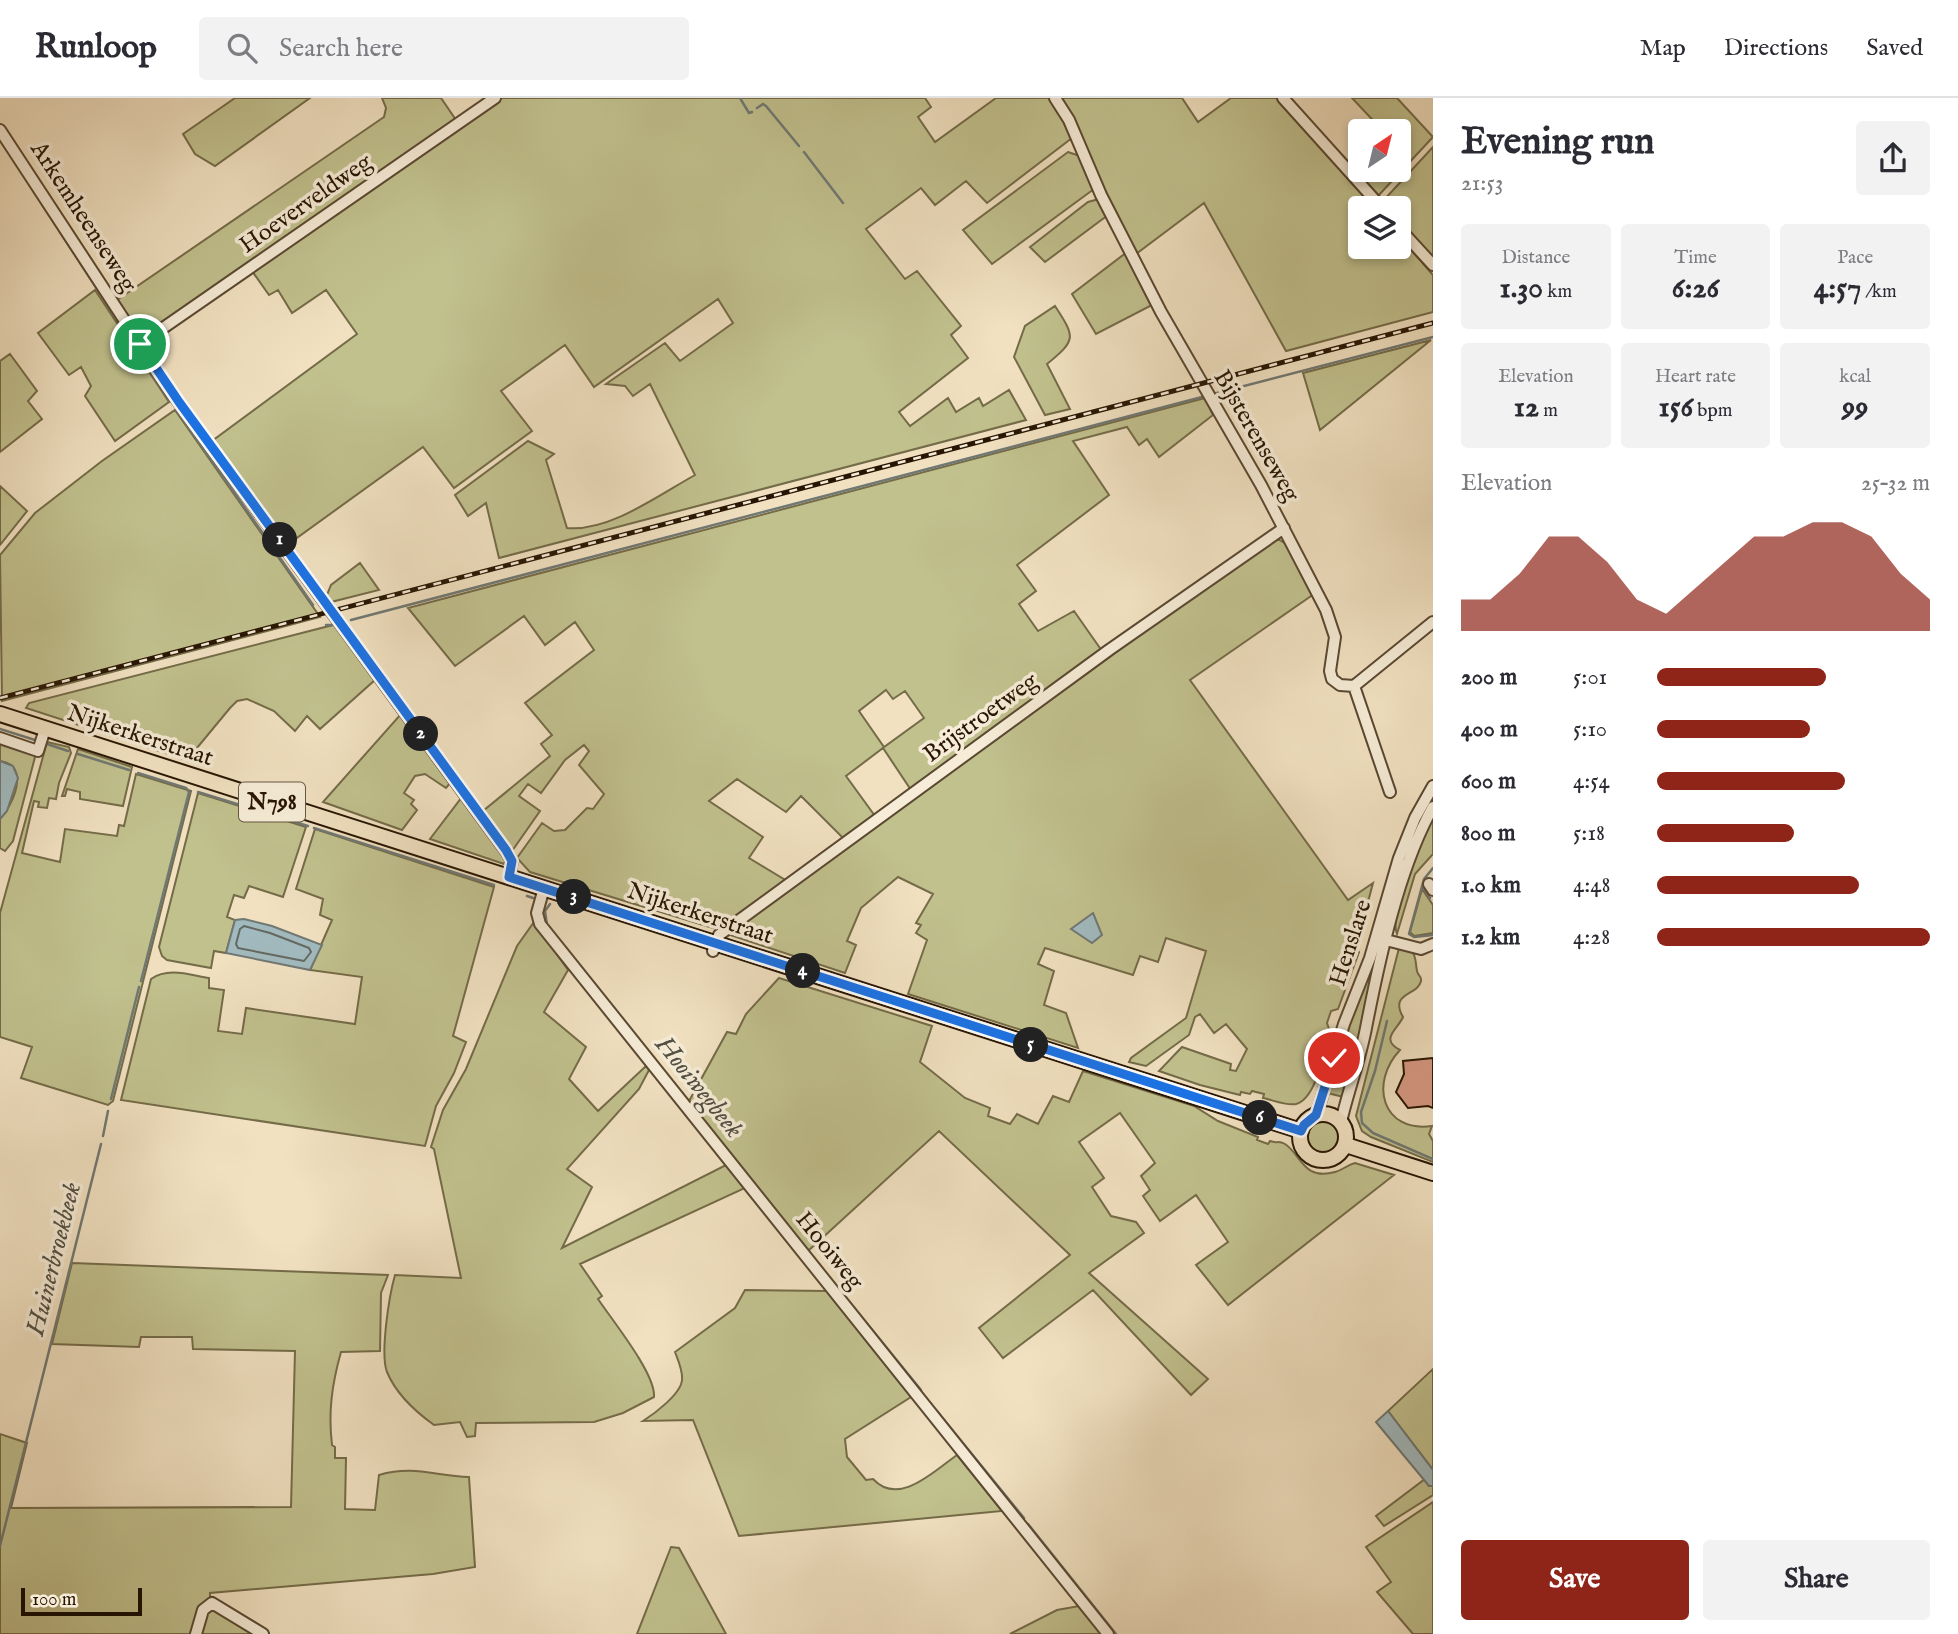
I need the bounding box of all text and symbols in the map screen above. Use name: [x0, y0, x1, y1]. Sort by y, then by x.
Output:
search box: [199, 17, 689, 80]
text: Runloop: [35, 27, 157, 69]
icon: search: [223, 29, 261, 67]
text: Search here: [279, 32, 403, 65]
text: Map: [1640, 33, 1686, 64]
text: Directions: [1724, 33, 1828, 64]
text: Saved: [1866, 33, 1923, 64]
north arrow: [1348, 119, 1410, 182]
map controls: [1348, 119, 1411, 259]
text: Evening run: [1461, 119, 1655, 167]
button: share: [1856, 121, 1930, 195]
street label: Arkemheenseweg: [22, 135, 144, 299]
street label: Hoeverveldweg: [234, 146, 379, 261]
text: 21:53: [1461, 169, 1503, 198]
button: layers: [1348, 196, 1411, 259]
text: Distance: [1501, 246, 1570, 270]
text: Time: [1674, 246, 1717, 270]
text: Pace: [1837, 246, 1873, 270]
text: 1.30: [1500, 270, 1543, 308]
text: 6:26: [1672, 270, 1719, 308]
text: 4:57: [1814, 270, 1861, 308]
text: km: [1543, 280, 1572, 304]
text: /km: [1861, 280, 1897, 304]
pin: [110, 314, 170, 374]
icon: arrive: [121, 325, 159, 363]
street label: Bijsterenseweg: [1206, 364, 1307, 508]
text: Elevation: [1498, 365, 1574, 389]
text: Heart rate: [1655, 365, 1736, 389]
text: kcal: [1839, 365, 1871, 389]
text: 12: [1514, 389, 1539, 427]
text: 156: [1659, 389, 1693, 427]
text: 99: [1842, 389, 1868, 427]
text: m: [1539, 399, 1558, 423]
text: bpm: [1693, 399, 1732, 423]
text: Elevation: [1461, 469, 1552, 498]
text: 25–32 m: [1861, 469, 1930, 498]
pin: 1: [262, 522, 298, 558]
text: 1: [276, 527, 283, 551]
text: 200 m: [1461, 663, 1517, 692]
text: 5:01: [1573, 663, 1607, 692]
street label: Brijstroetweg: [918, 665, 1045, 770]
street label: Nijkerkerstraat: [63, 698, 217, 774]
text: 400 m: [1461, 715, 1518, 744]
text: 5:10: [1573, 715, 1607, 744]
pin: 2: [404, 716, 438, 752]
text: 2: [416, 721, 425, 745]
text: 600 m: [1461, 767, 1516, 796]
text: 4:54: [1573, 767, 1610, 796]
road number: N798: [239, 782, 305, 822]
text: 800 m: [1461, 819, 1515, 848]
text: 5:18: [1573, 819, 1605, 848]
text: 1.0 km: [1461, 871, 1521, 900]
text: 4:48: [1573, 871, 1611, 900]
street label: Nijkerkerstraat: [623, 876, 777, 952]
pin: 3: [556, 880, 592, 914]
text: 3: [570, 884, 577, 908]
street label: Henslare: [1322, 896, 1380, 990]
text: 1.2 km: [1461, 923, 1520, 952]
text: 4:28: [1573, 923, 1610, 952]
pin: 4: [786, 954, 820, 988]
text: 4: [798, 958, 807, 982]
water label: Hooiwegbeek: [646, 1028, 751, 1146]
pin: 5: [1014, 1028, 1048, 1062]
pin: [1304, 1028, 1364, 1088]
text: 5: [1027, 1032, 1034, 1056]
icon: check: [1315, 1039, 1353, 1077]
pin: 6: [1242, 1100, 1278, 1136]
text: 6: [1255, 1105, 1264, 1129]
water label: Huinerbroekbeek: [19, 1178, 89, 1340]
street label: Hooiweg: [788, 1206, 871, 1297]
button: Save: [1461, 1540, 1689, 1620]
button: Share: [1703, 1540, 1930, 1620]
scale bar: [21, 1585, 142, 1617]
text: 100 m: [32, 1588, 76, 1612]

